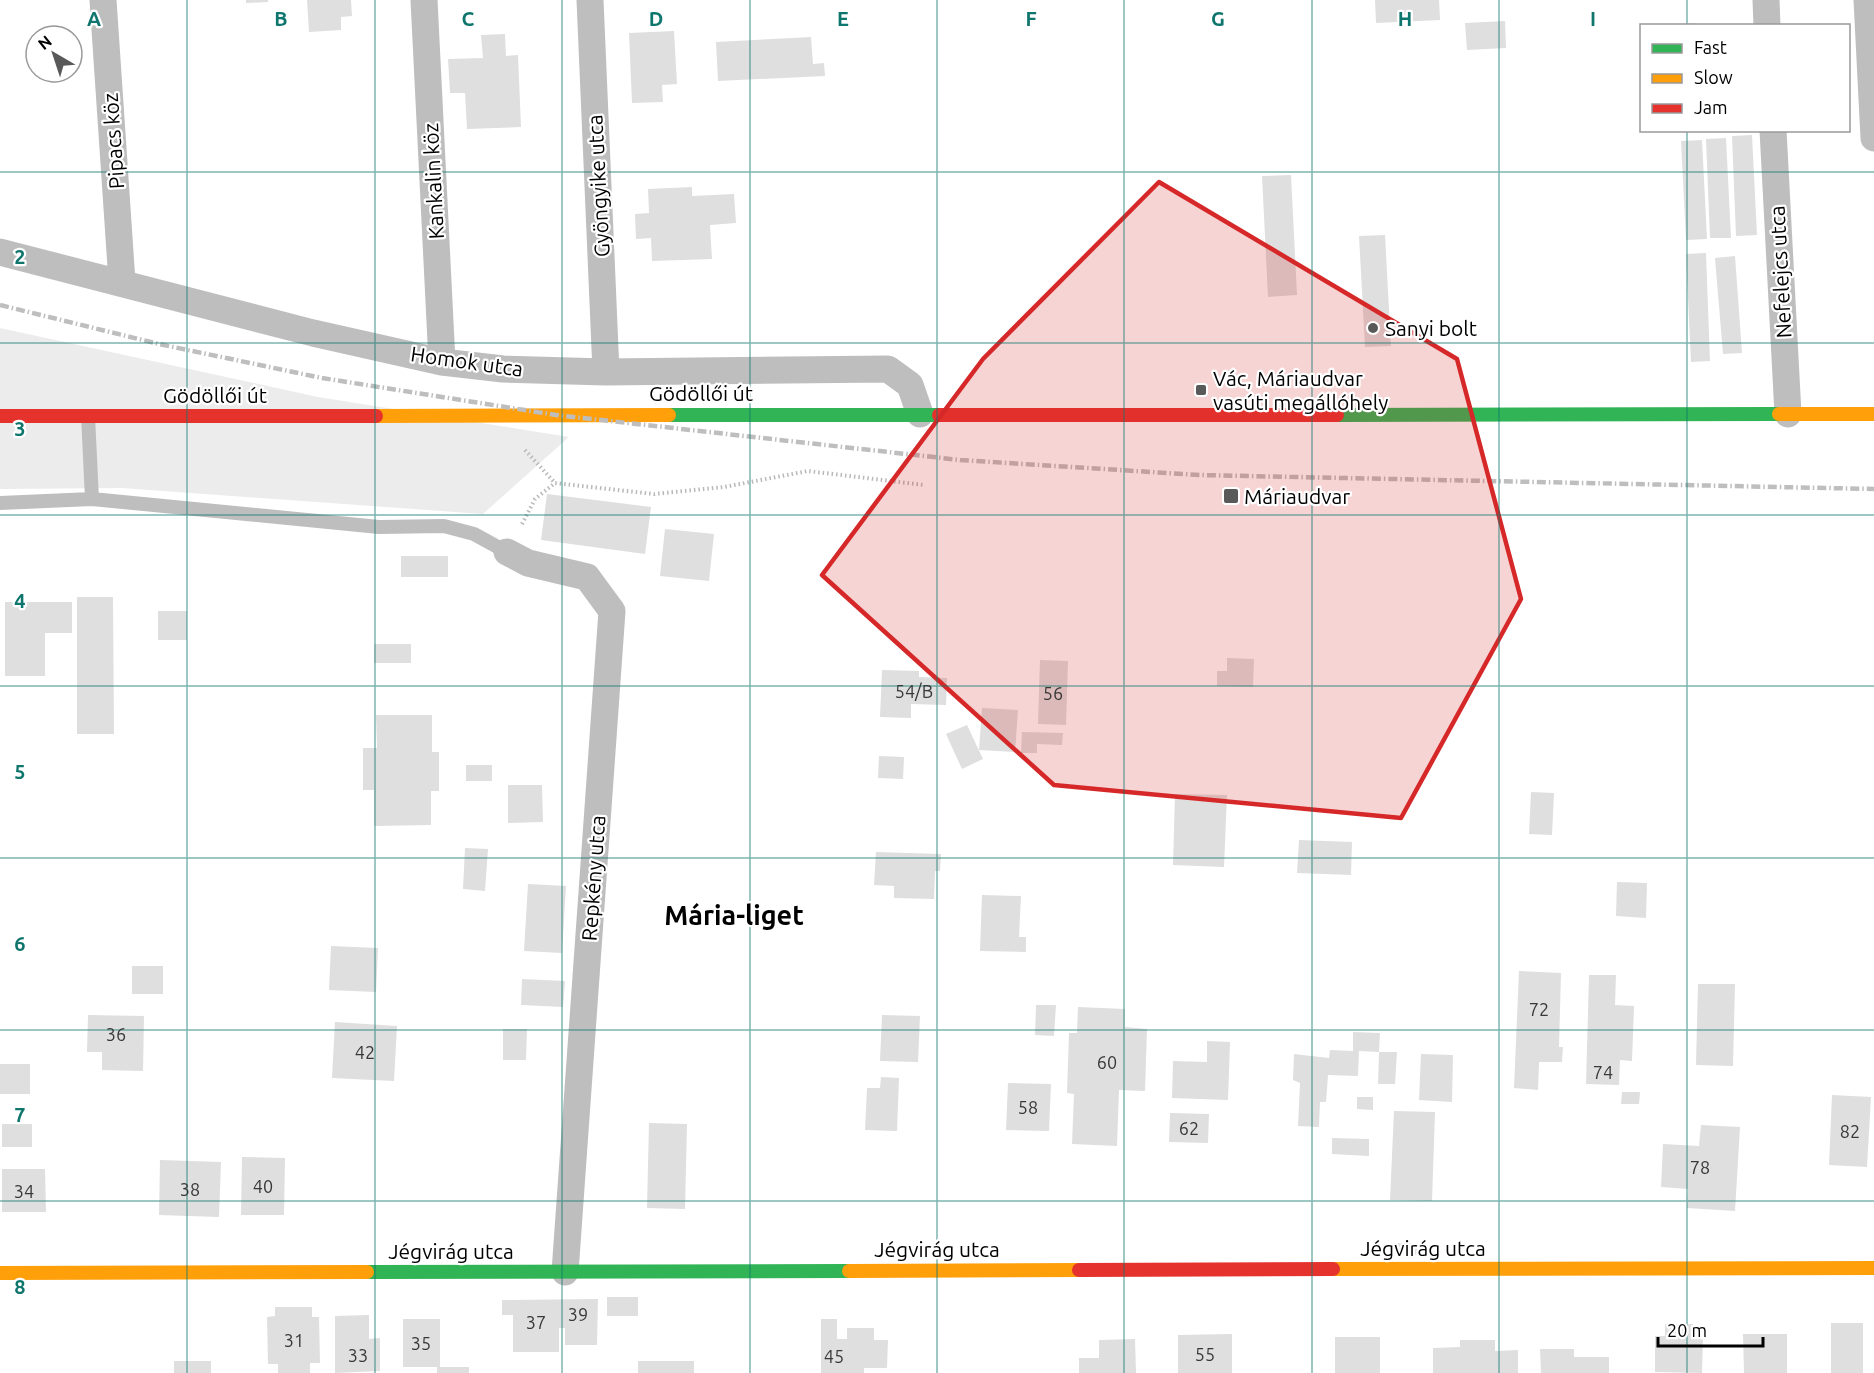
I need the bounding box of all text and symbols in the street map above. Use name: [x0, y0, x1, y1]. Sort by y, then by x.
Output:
text: A: [87, 7, 101, 30]
text: B: [274, 7, 288, 30]
text: C: [462, 7, 475, 30]
text: D: [649, 7, 663, 30]
text: E: [837, 7, 849, 30]
text: F: [1025, 7, 1037, 30]
text: G: [1211, 7, 1225, 30]
text: H: [1398, 7, 1412, 30]
text: I: [1590, 7, 1596, 30]
north arrow: [24, 24, 84, 84]
legend: [1640, 24, 1850, 132]
text: N: [34, 32, 55, 53]
text: Fast: [1694, 37, 1727, 57]
text: Slow: [1694, 67, 1733, 87]
street label: Pipacs köz: [98, 92, 128, 190]
text: Jam: [1694, 97, 1728, 117]
street label: Gyöngyike utca: [582, 114, 614, 258]
street label: Kankalin köz: [418, 122, 448, 240]
street label: Nefelejcs utca: [1765, 205, 1795, 339]
text: 2: [14, 245, 26, 268]
place label: Sanyi bolt: [1385, 316, 1477, 340]
marker: Sanyi bolt: [1366, 321, 1380, 335]
street label: Homok utca: [409, 341, 525, 381]
place label: Vác, Máriaudvar vasúti megállóhely: [1213, 366, 1388, 414]
street label: Gödöllői út: [649, 381, 753, 405]
street label: Gödöllői út: [163, 383, 267, 407]
marker: Vác, Máriaudvar vasúti megállóhely: [1194, 383, 1208, 397]
text: 3: [14, 417, 26, 440]
place label: Máriaudvar: [1244, 484, 1350, 508]
marker: Máriaudvar: [1222, 487, 1240, 505]
text: 4: [14, 589, 26, 612]
house number: 54/B: [895, 681, 933, 701]
house number: 56: [1043, 683, 1063, 703]
text: 5: [14, 760, 26, 783]
street label: Repkény utca: [577, 814, 609, 942]
district label: Mária-liget: [664, 900, 804, 930]
text: 6: [14, 932, 26, 955]
house number: 72: [1529, 999, 1549, 1019]
house number: 36: [106, 1024, 126, 1044]
house number: 42: [355, 1042, 375, 1062]
house number: 60: [1097, 1052, 1117, 1072]
house number: 74: [1593, 1062, 1613, 1082]
house number: 58: [1018, 1097, 1038, 1117]
text: 7: [14, 1103, 26, 1126]
house number: 62: [1179, 1118, 1199, 1138]
house number: 82: [1840, 1121, 1860, 1141]
house number: 78: [1690, 1157, 1710, 1177]
house number: 40: [253, 1176, 273, 1196]
house number: 38: [180, 1179, 200, 1199]
house number: 34: [14, 1181, 34, 1201]
street label: Jégvirág utca: [1360, 1236, 1486, 1260]
street label: Jégvirág utca: [874, 1237, 1000, 1261]
street label: Jégvirág utca: [388, 1239, 514, 1263]
text: 8: [14, 1275, 26, 1298]
house number: 39: [568, 1304, 588, 1324]
scale bar: [1658, 1310, 1763, 1348]
house number: 37: [526, 1312, 546, 1332]
text: 20 m: [1667, 1320, 1707, 1340]
house number: 31: [284, 1330, 304, 1350]
house number: 35: [411, 1333, 431, 1353]
house number: 55: [1195, 1344, 1215, 1364]
house number: 33: [348, 1345, 368, 1365]
house number: 45: [824, 1346, 844, 1366]

